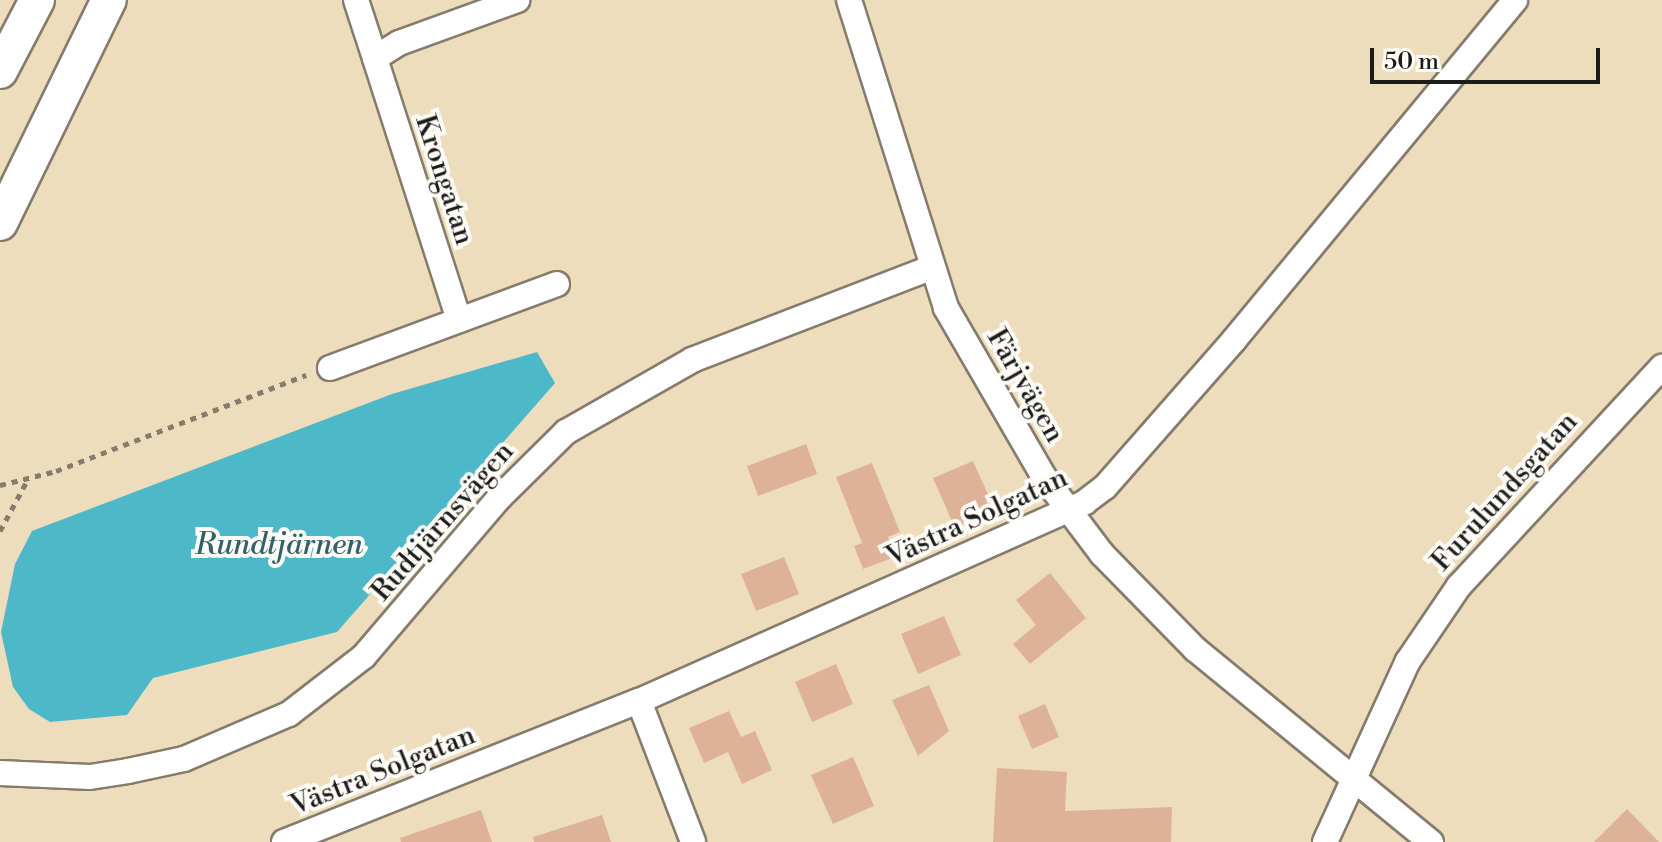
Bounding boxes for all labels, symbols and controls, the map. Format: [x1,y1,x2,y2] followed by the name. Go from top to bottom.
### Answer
[1374,32,1604,82] scale bar
[1384,47,1439,77] text: 50 m
[407,111,481,249] street label: Krongatan
[979,323,1071,449] street label: Färjvägen
[1425,406,1585,578] street label: Furulundsgatan
[365,436,521,608] street label: Rudtjärnsvägen
[881,461,1073,575] street label: Västra Solgatan
[195,527,363,563] water label: Rundtjärnen
[286,719,480,823] street label: Västra Solgatan

